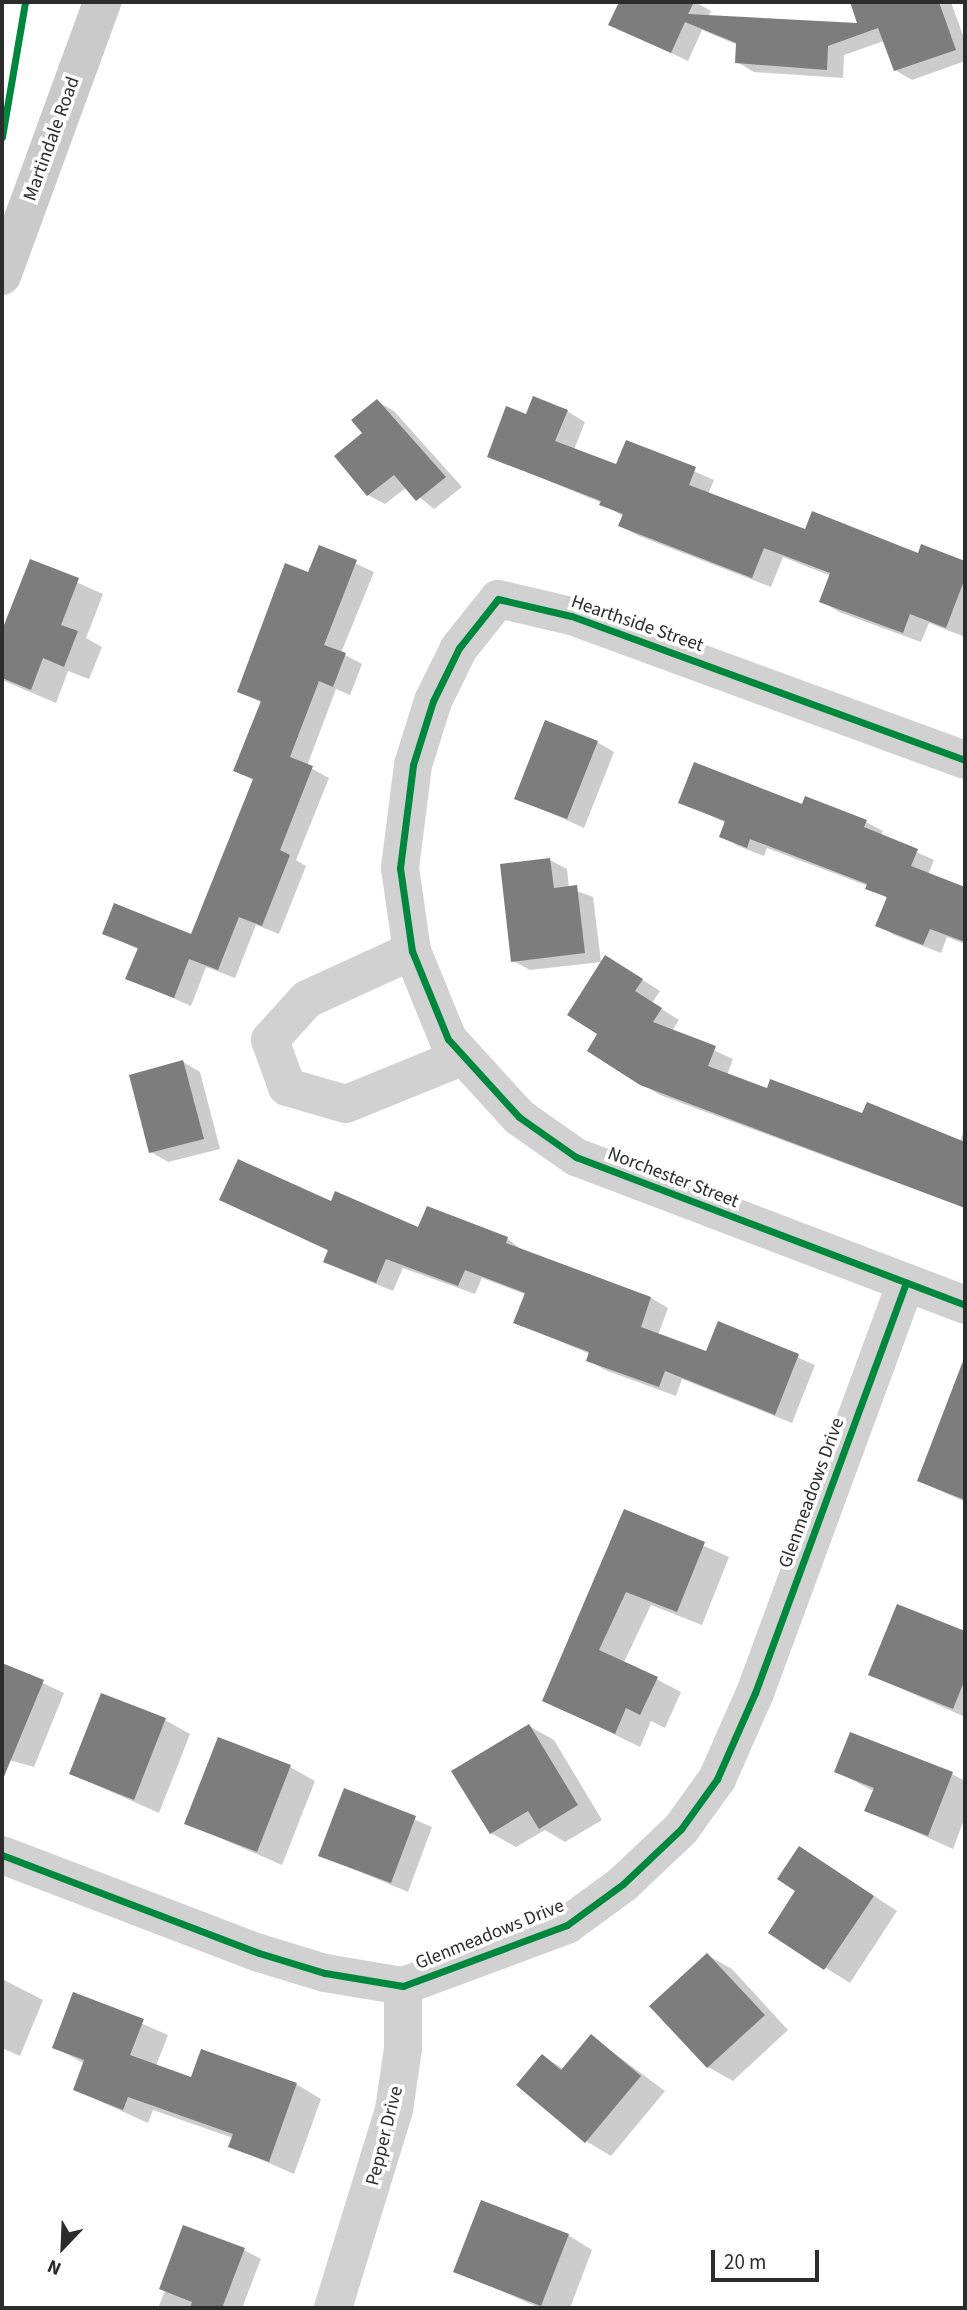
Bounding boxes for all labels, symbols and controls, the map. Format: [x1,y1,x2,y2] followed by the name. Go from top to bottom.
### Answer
[19,74,85,204] street label: Martindale Road
[568,591,706,657] street label: Hearthside Street
[604,1143,742,1213] street label: Norchester Street
[774,1415,850,1571] street label: Glenmeadows Drive
[412,1895,568,1975] street label: Glenmeadows Drive
[362,2084,408,2188] street label: Pepper Drive
[28,2212,98,2282] north arrow
[715,2236,824,2280] scale bar
[724,2247,766,2277] text: 20 m
[44,2252,66,2282] text: N

